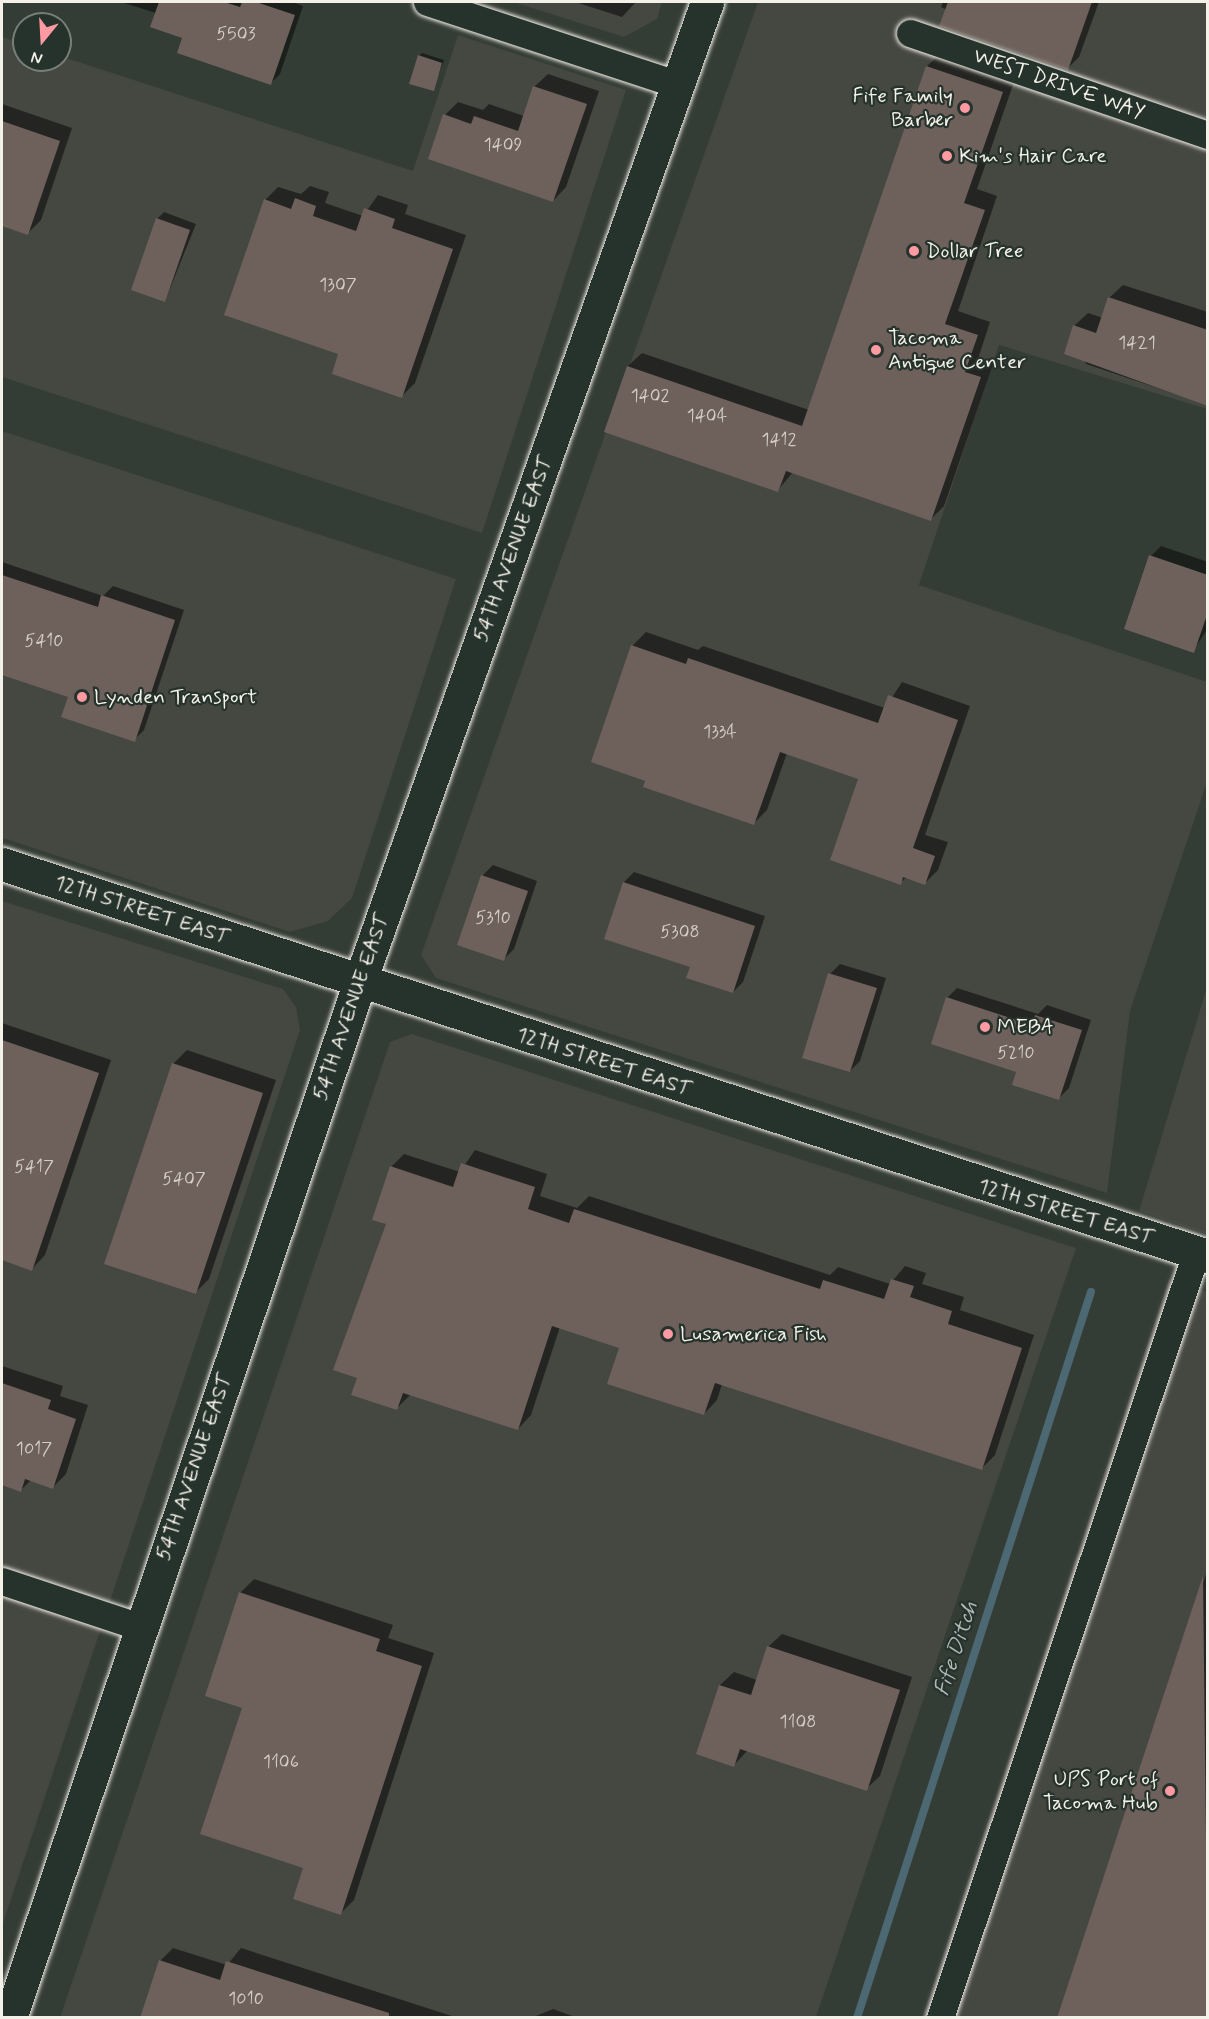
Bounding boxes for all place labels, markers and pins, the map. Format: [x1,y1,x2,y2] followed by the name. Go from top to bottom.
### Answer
[853,83,953,133] place label: Fife Family Barber
[958,101,972,115] marker: Fife Family Barber
[959,143,1106,169] place label: Kim's Hair Care
[940,149,954,163] marker: Kim's Hair Care
[926,238,1020,264] place label: Dollar Tree
[907,244,921,258] marker: Dollar Tree
[888,325,1026,375] place label: Tacoma Antique Center
[869,343,883,357] marker: Tacoma Antique Center
[94,684,265,710] place label: Lynden Transport
[75,690,89,704] marker: Lynden Transport
[997,1014,1054,1040] place label: MEBA
[978,1020,992,1034] marker: MEBA
[680,1321,826,1347] place label: Lusamerica Fish
[661,1327,675,1341] marker: Lusamerica Fish
[1043,1766,1158,1816] place label: UPS Port of Tacoma Hub
[1163,1784,1177,1798] marker: UPS Port of Tacoma Hub

